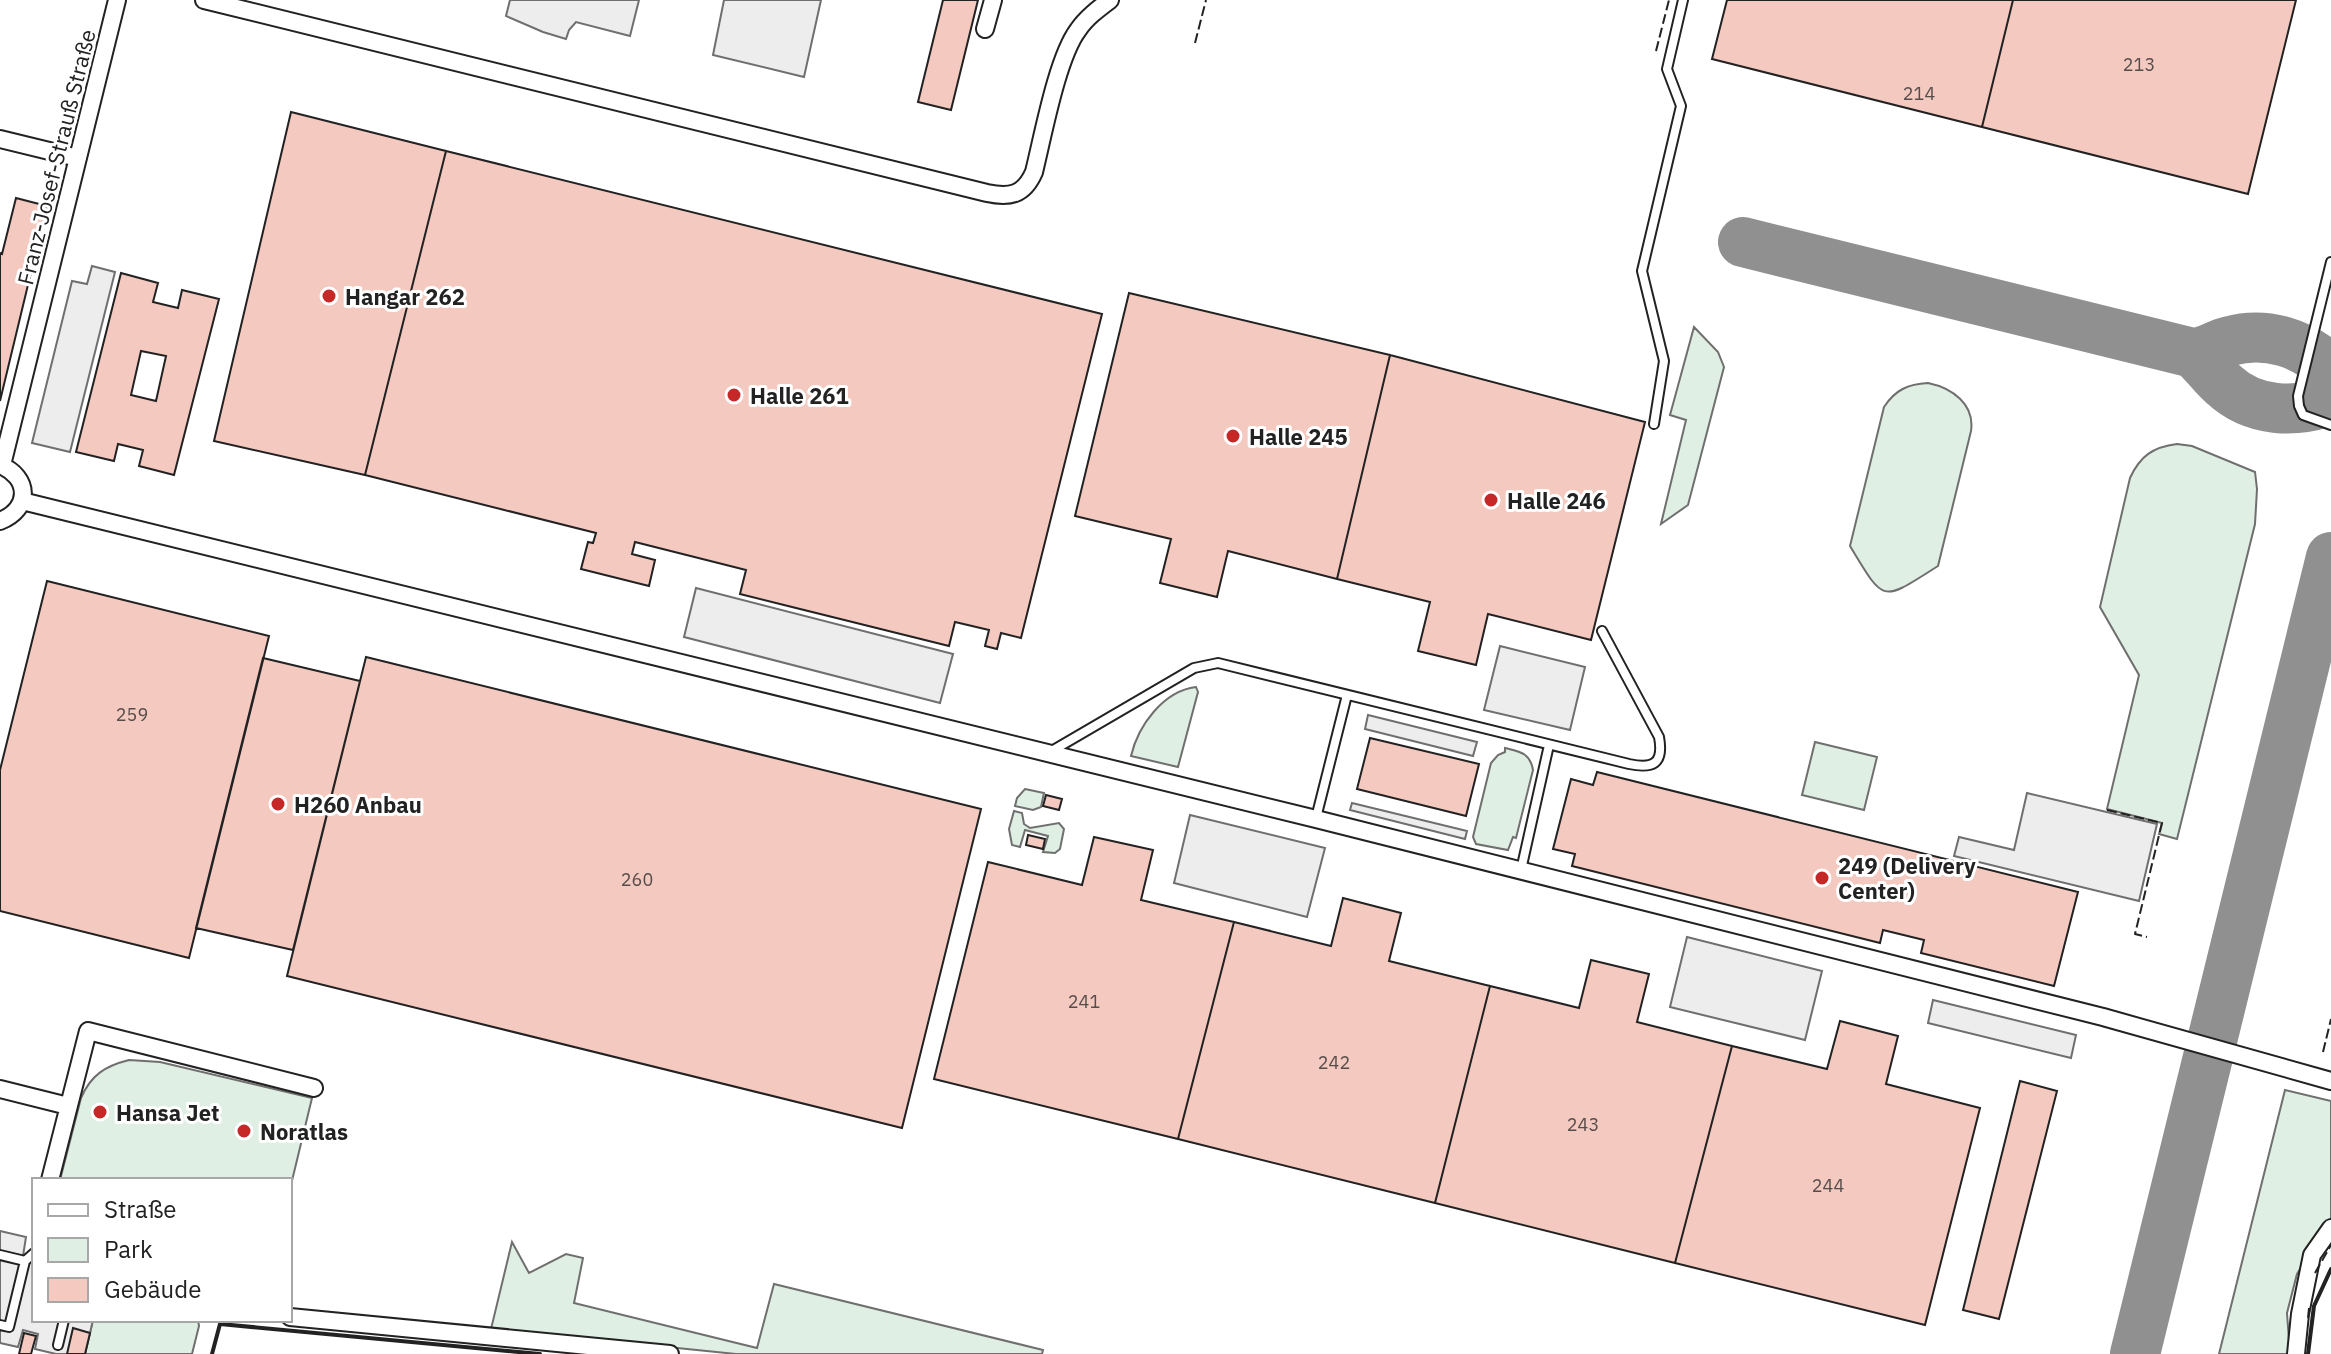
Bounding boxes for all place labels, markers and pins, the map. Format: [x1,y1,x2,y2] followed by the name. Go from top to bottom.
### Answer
[345,282,465,311] place label: Hangar 262
[320,287,338,305] marker: Hangar 262
[750,381,849,410] place label: Halle 261
[725,386,743,404] marker: Halle 261
[1249,422,1348,451] place label: Halle 245
[1224,427,1242,445] marker: Halle 245
[1507,486,1606,515] place label: Halle 246
[1482,491,1500,509] marker: Halle 246
[294,790,422,819] place label: H260 Anbau
[269,795,287,813] marker: H260 Anbau
[1838,851,1976,905] place label: 249 (Delivery Center)
[1813,869,1831,887] marker: 249 (Delivery Center)
[116,1098,219,1127] place label: Hansa Jet
[91,1103,109,1121] marker: Hansa Jet
[260,1117,348,1146] place label: Noratlas
[235,1122,253,1140] marker: Noratlas

